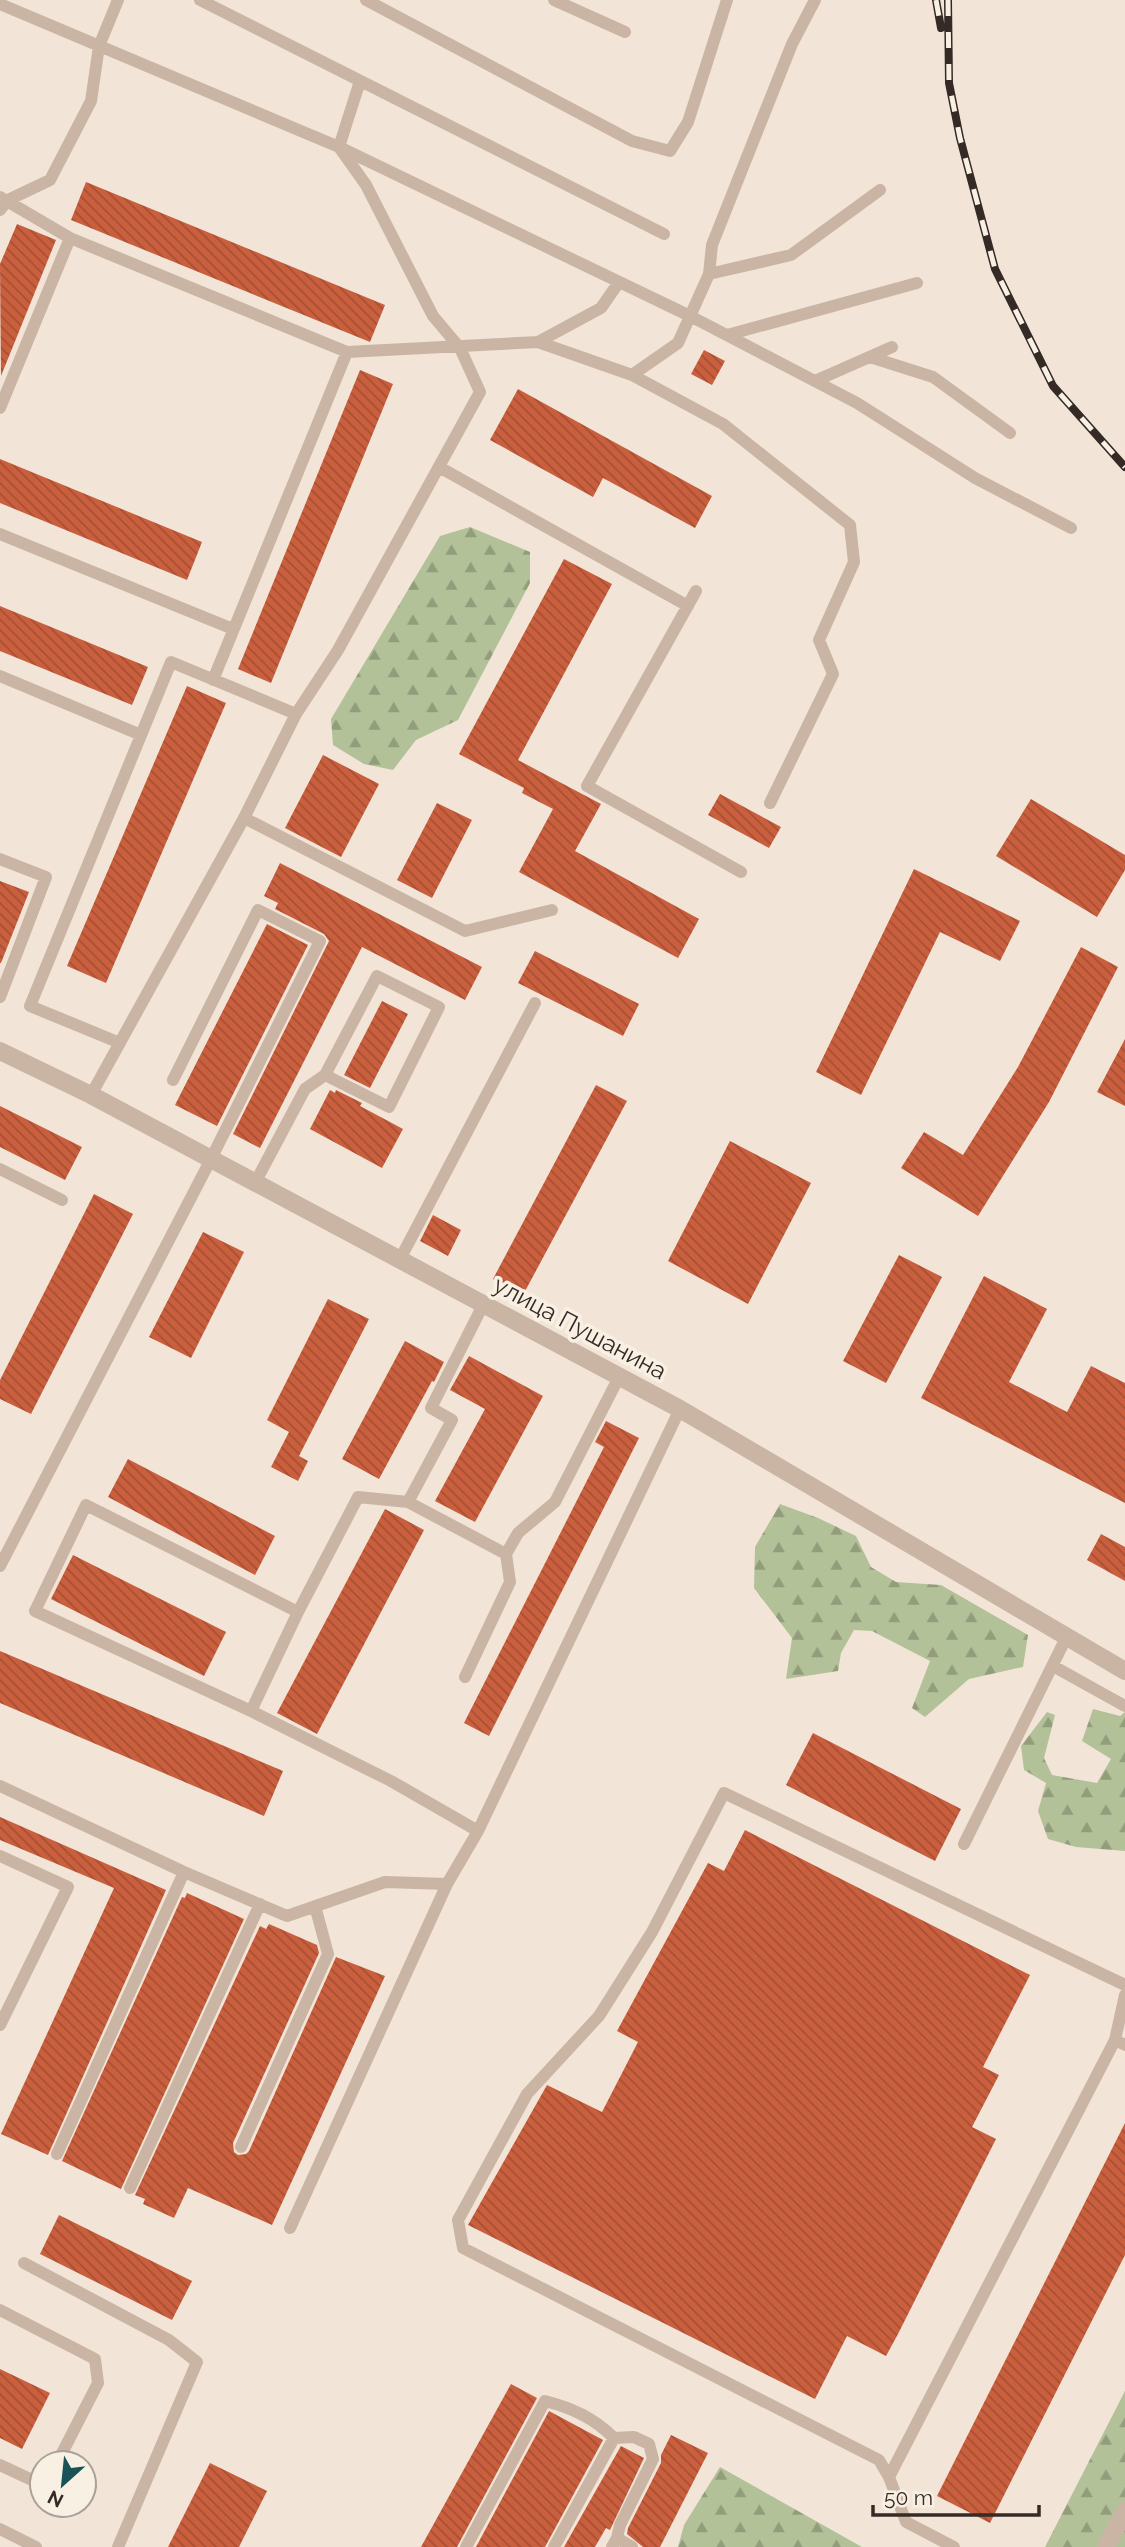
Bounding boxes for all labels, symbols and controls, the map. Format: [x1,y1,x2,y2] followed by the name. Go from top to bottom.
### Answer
[489,1270,672,1385] street label: улица Пушанина
[28,2449,98,2519] north arrow
[873,2474,1039,2518] scale bar
[884,2485,933,2510] text: 50 m
[44,2486,67,2512] text: N

